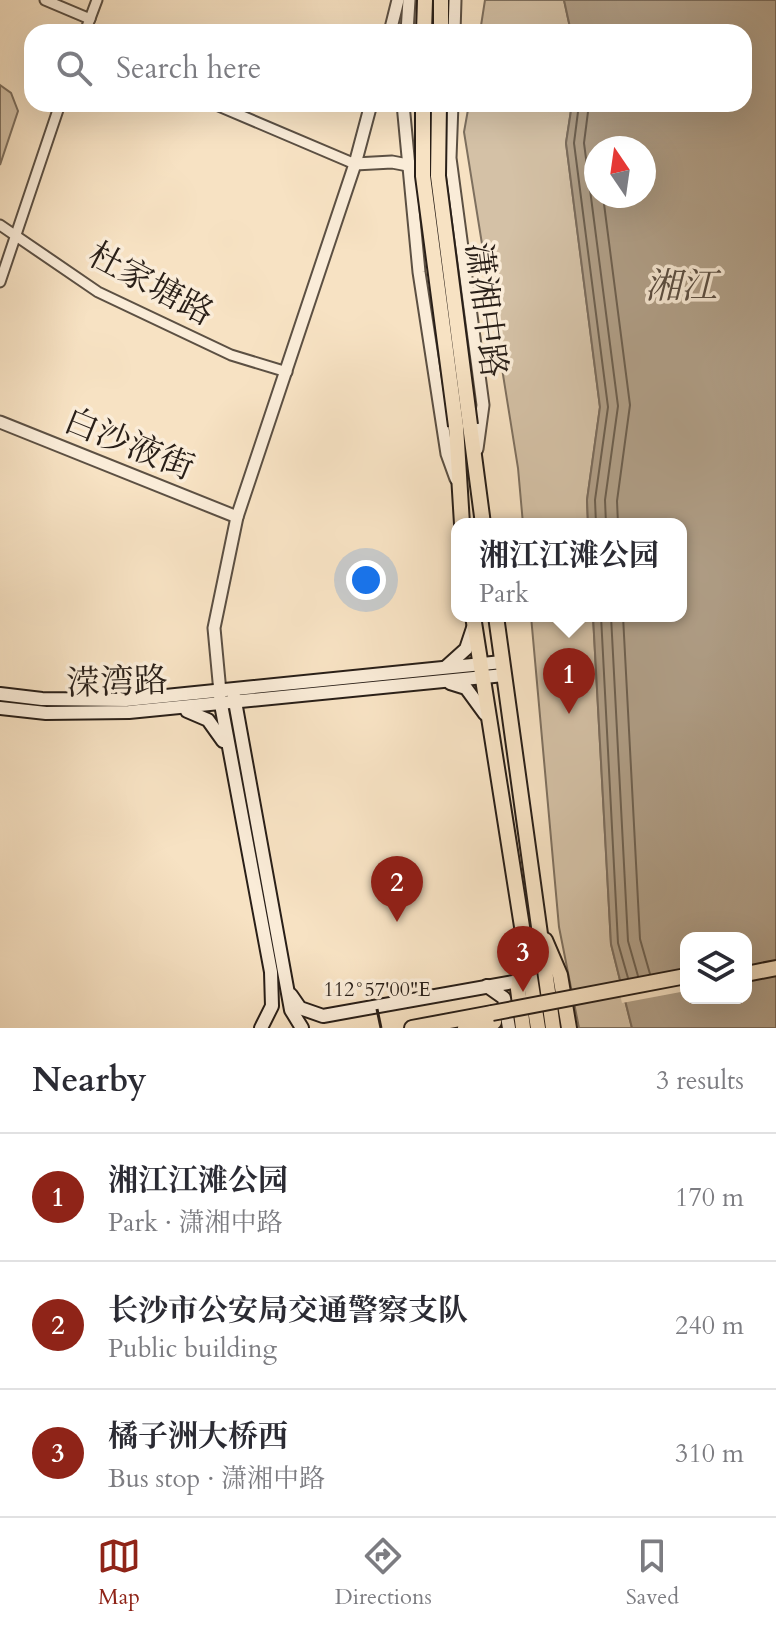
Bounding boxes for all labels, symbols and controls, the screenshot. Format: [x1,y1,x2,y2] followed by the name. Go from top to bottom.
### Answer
[24,24,752,112] search box
[52,46,96,90] icon: search
[116,48,261,89] text: Search here
[584,136,656,208] north arrow
[80,232,222,336] street label: 杜家塘路
[455,240,517,380] street label: 潇湘中路
[645,262,722,311] water label: 湘江
[57,397,201,491] street label: 白沙液街
[451,518,687,622] popup
[479,535,659,576] text: 湘江江滩公园
[346,560,386,600] your location
[479,576,529,611] text: Park
[543,648,595,714] pin: 1
[65,657,169,707] street label: 溁湾路
[371,856,423,922] pin: 2
[497,926,549,992] pin: 3
[680,932,752,1004] map controls
[680,932,752,1004] button: layers
[324,976,430,1003] text: 112°57'00"E
[32,1057,147,1103] text: Nearby
[656,1063,744,1098] text: 3 results
[108,1160,288,1201] text: 湘江江滩公园
[51,1180,65,1215] text: 1
[675,1180,744,1215] text: 170 m
[108,1205,283,1240] text: Park · 潇湘中路
[108,1290,468,1331] text: 长沙市公安局交通警察支队
[51,1308,65,1343] text: 2
[675,1308,744,1343] text: 240 m
[108,1331,277,1366] text: Public building
[108,1416,288,1457] text: 橘子洲大桥西
[51,1436,65,1471] text: 3
[675,1436,744,1471] text: 310 m
[108,1461,325,1496] text: Bus stop · 潇湘中路
[97,1534,141,1612] tab: Map
[335,1534,432,1612] tab: Directions
[626,1534,679,1612] tab: Saved

